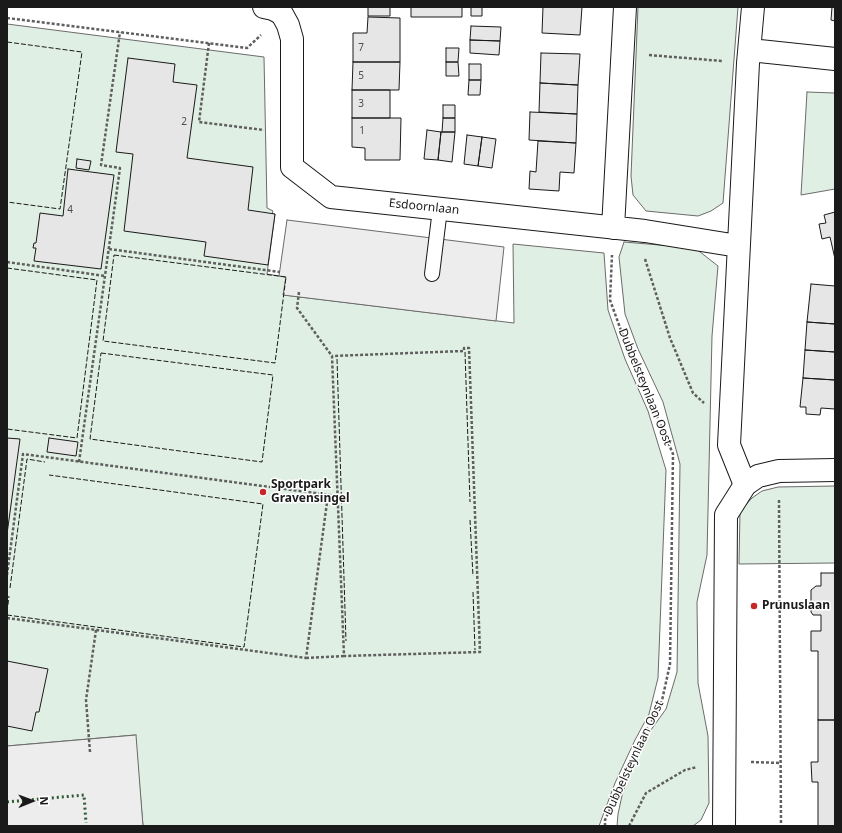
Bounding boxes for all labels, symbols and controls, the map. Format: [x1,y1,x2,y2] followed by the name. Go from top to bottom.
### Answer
[358,42,364,54] house number: 7
[358,70,364,82] house number: 5
[358,98,364,110] house number: 3
[181,116,187,128] house number: 2
[359,125,365,137] house number: 1
[388,196,460,218] street label: Esdoornlaan
[67,204,73,216] house number: 4
[615,326,675,448] street label: Dubbelsteynlaan Oost
[271,478,350,506] place label: Sportpark Gravensingel
[258,487,268,497] marker: Sportpark Gravensingel
[762,599,830,613] place label: Prunuslaan
[749,601,759,611] marker: Prunuslaan
[601,698,667,818] street label: Dubbelsteynlaan Oost
[12,781,52,821] north arrow
[37,796,52,805] text: N

